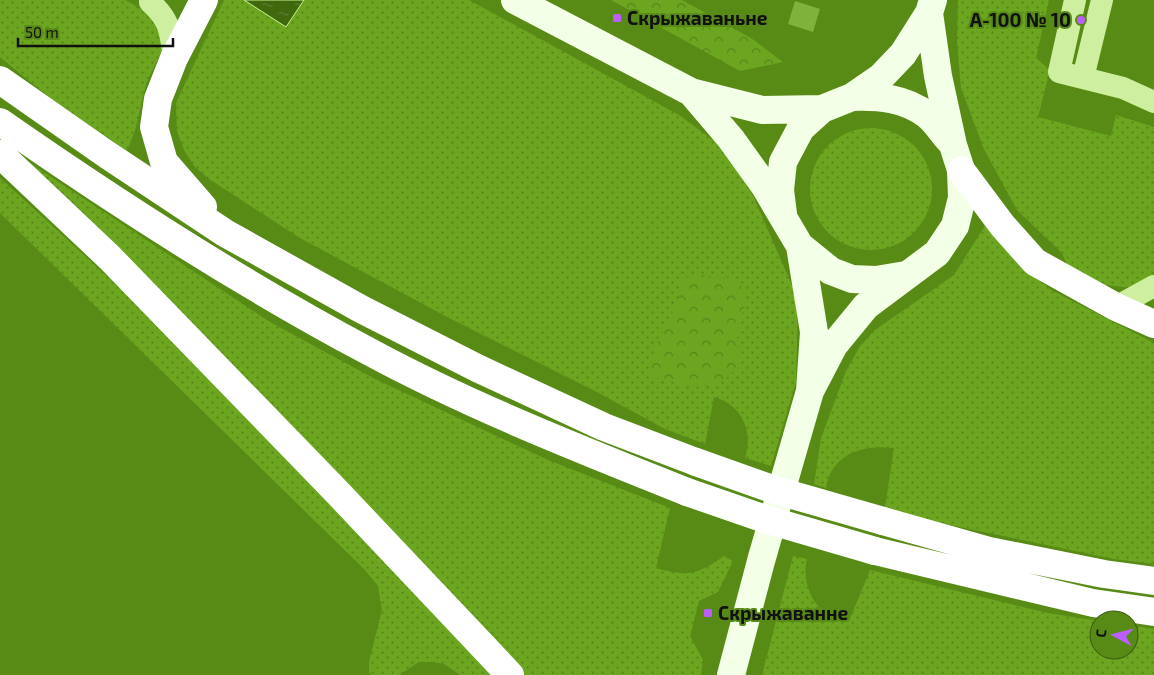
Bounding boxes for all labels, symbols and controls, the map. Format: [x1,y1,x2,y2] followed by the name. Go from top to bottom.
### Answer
[627,6,768,29] place label: Скрыжаваньне
[970,8,1071,31] place label: А-100 № 10
[611,12,623,24] marker: Скрыжаваньне
[1075,14,1087,26] marker: А-100 № 10
[18,15,172,47] scale bar
[25,23,59,41] text: 50 m
[718,601,849,624] place label: Скрыжаванне
[702,607,714,619] marker: Скрыжаванне
[1089,610,1139,660] north arrow
[1092,628,1110,638] text: С

